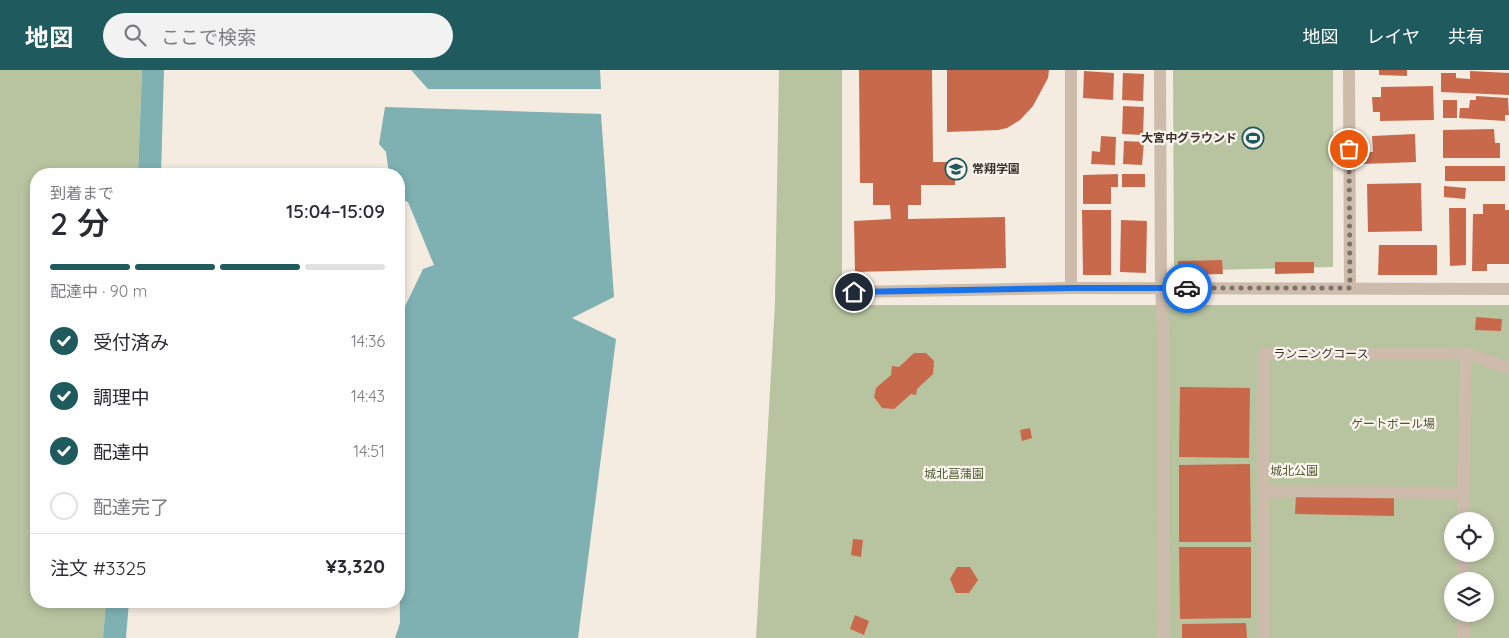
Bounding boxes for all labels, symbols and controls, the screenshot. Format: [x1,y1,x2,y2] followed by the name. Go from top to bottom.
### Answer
[103,13,453,58] search box
[121,21,149,49] icon: search
[25,22,73,52] text: 地図
[161,25,256,49] text: ここで検索
[1303,25,1339,48] text: 地図
[1367,25,1420,48] text: レイヤ
[1448,25,1484,48] text: 共有
[1241,126,1265,150] sports icon: 大宮中グラウンド
[1328,128,1370,170] pin
[1141,130,1237,145] place label: 大宮中グラウンド
[1335,135,1363,163] icon: bag
[944,157,968,181] school or university icon: 常翔学園
[972,161,1020,176] place label: 常翔学園
[50,183,114,203] text: 到着まで
[286,199,385,223] text: 15:04–15:09
[50,203,109,243] text: 2 分
[1162,263,1212,313] courier
[833,271,875,313] pin
[1173,274,1201,302] icon: car
[840,278,868,306] icon: home
[50,281,147,301] text: 配達中 · 90 m
[50,327,78,355] icon: check
[93,330,169,354] text: 受付済み
[351,331,385,351] text: 14:36
[1273,346,1369,361] street label: ランニングコース
[50,382,78,410] icon: check
[93,385,150,409] text: 調理中
[351,386,385,406] text: 14:43
[1351,416,1435,431] park label: ゲートボール場
[50,437,78,465] icon: check
[93,440,150,464] text: 配達中
[353,441,385,461] text: 14:51
[1270,463,1318,478] park label: 城北公園
[924,466,984,481] park label: 城北菖蒲園
[93,495,169,519] text: 配達完了
[1444,512,1494,622] map controls
[1444,512,1494,562] button: locate
[326,554,385,578] text: ¥3,320
[50,556,146,580] text: 注文 #3325
[1444,572,1494,622] button: layers

